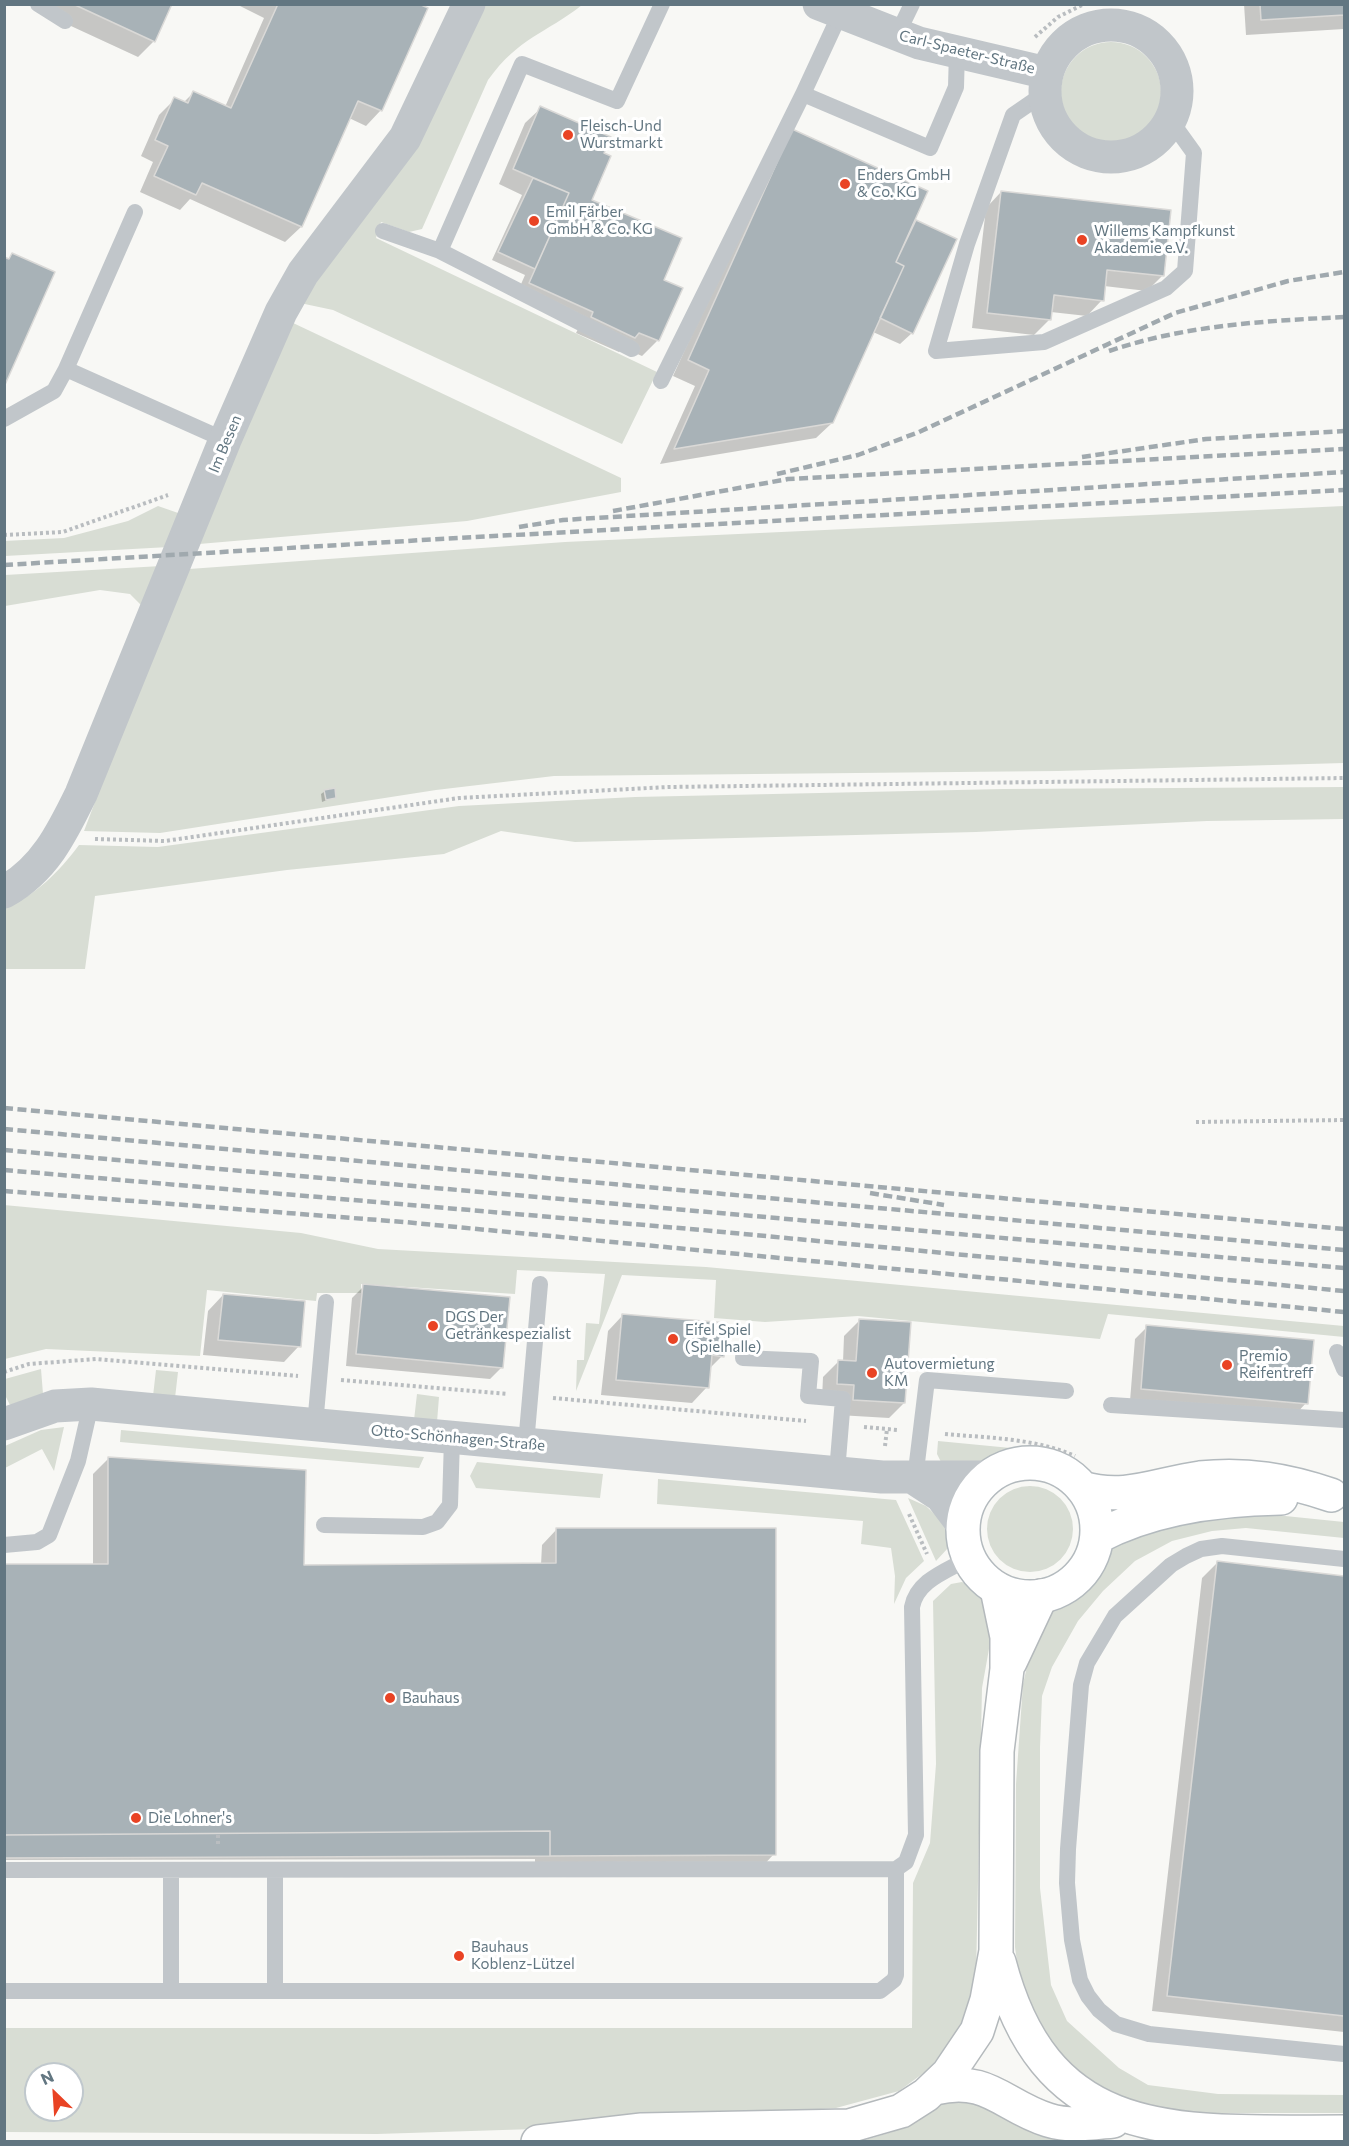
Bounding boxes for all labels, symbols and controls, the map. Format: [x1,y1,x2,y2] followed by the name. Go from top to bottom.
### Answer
[897,26,1037,78] street label: Carl-Spaeter-Straße
[580,117,663,152] place label: Fleisch-Und Wurstmarkt
[561,128,575,142] marker: Fleisch-Und Wurstmarkt
[857,166,951,201] place label: Enders GmbH & Co. KG
[838,177,852,191] marker: Enders GmbH & Co. KG
[546,203,653,238] place label: Emil Färber GmbH & Co. KG
[527,214,541,228] marker: Emil Färber GmbH & Co. KG
[1094,222,1235,257] place label: Willems Kampfkunst Akademie e.V.
[1075,233,1089,247] marker: Willems Kampfkunst Akademie e.V.
[205,412,245,476] street label: Im Besen
[445,1308,571,1343] place label: DGS Der Getränkespezialist
[426,1319,440,1333] marker: DGS Der Getränkespezialist
[685,1321,761,1356] place label: Eifel Spiel (Spielhalle)
[666,1332,680,1346] marker: Eifel Spiel (Spielhalle)
[1239,1347,1314,1382] place label: Premio Reifentreff
[884,1355,995,1390] place label: Autovermietung KM
[1220,1358,1234,1372] marker: Premio Reifentreff
[865,1366,879,1380] marker: Autovermietung KM
[370,1421,546,1455] street label: Otto-Schönhagen-Straße
[402,1689,460,1707] place label: Bauhaus
[383,1691,397,1705] marker: Bauhaus
[148,1809,232,1827] place label: Die Lohner's
[129,1811,143,1825] marker: Die Lohner's
[471,1938,575,1973] place label: Bauhaus Koblenz-Lützel
[452,1949,466,1963] marker: Bauhaus Koblenz-Lützel
[24,2062,84,2122] north arrow
[38,2066,56,2088] text: N

